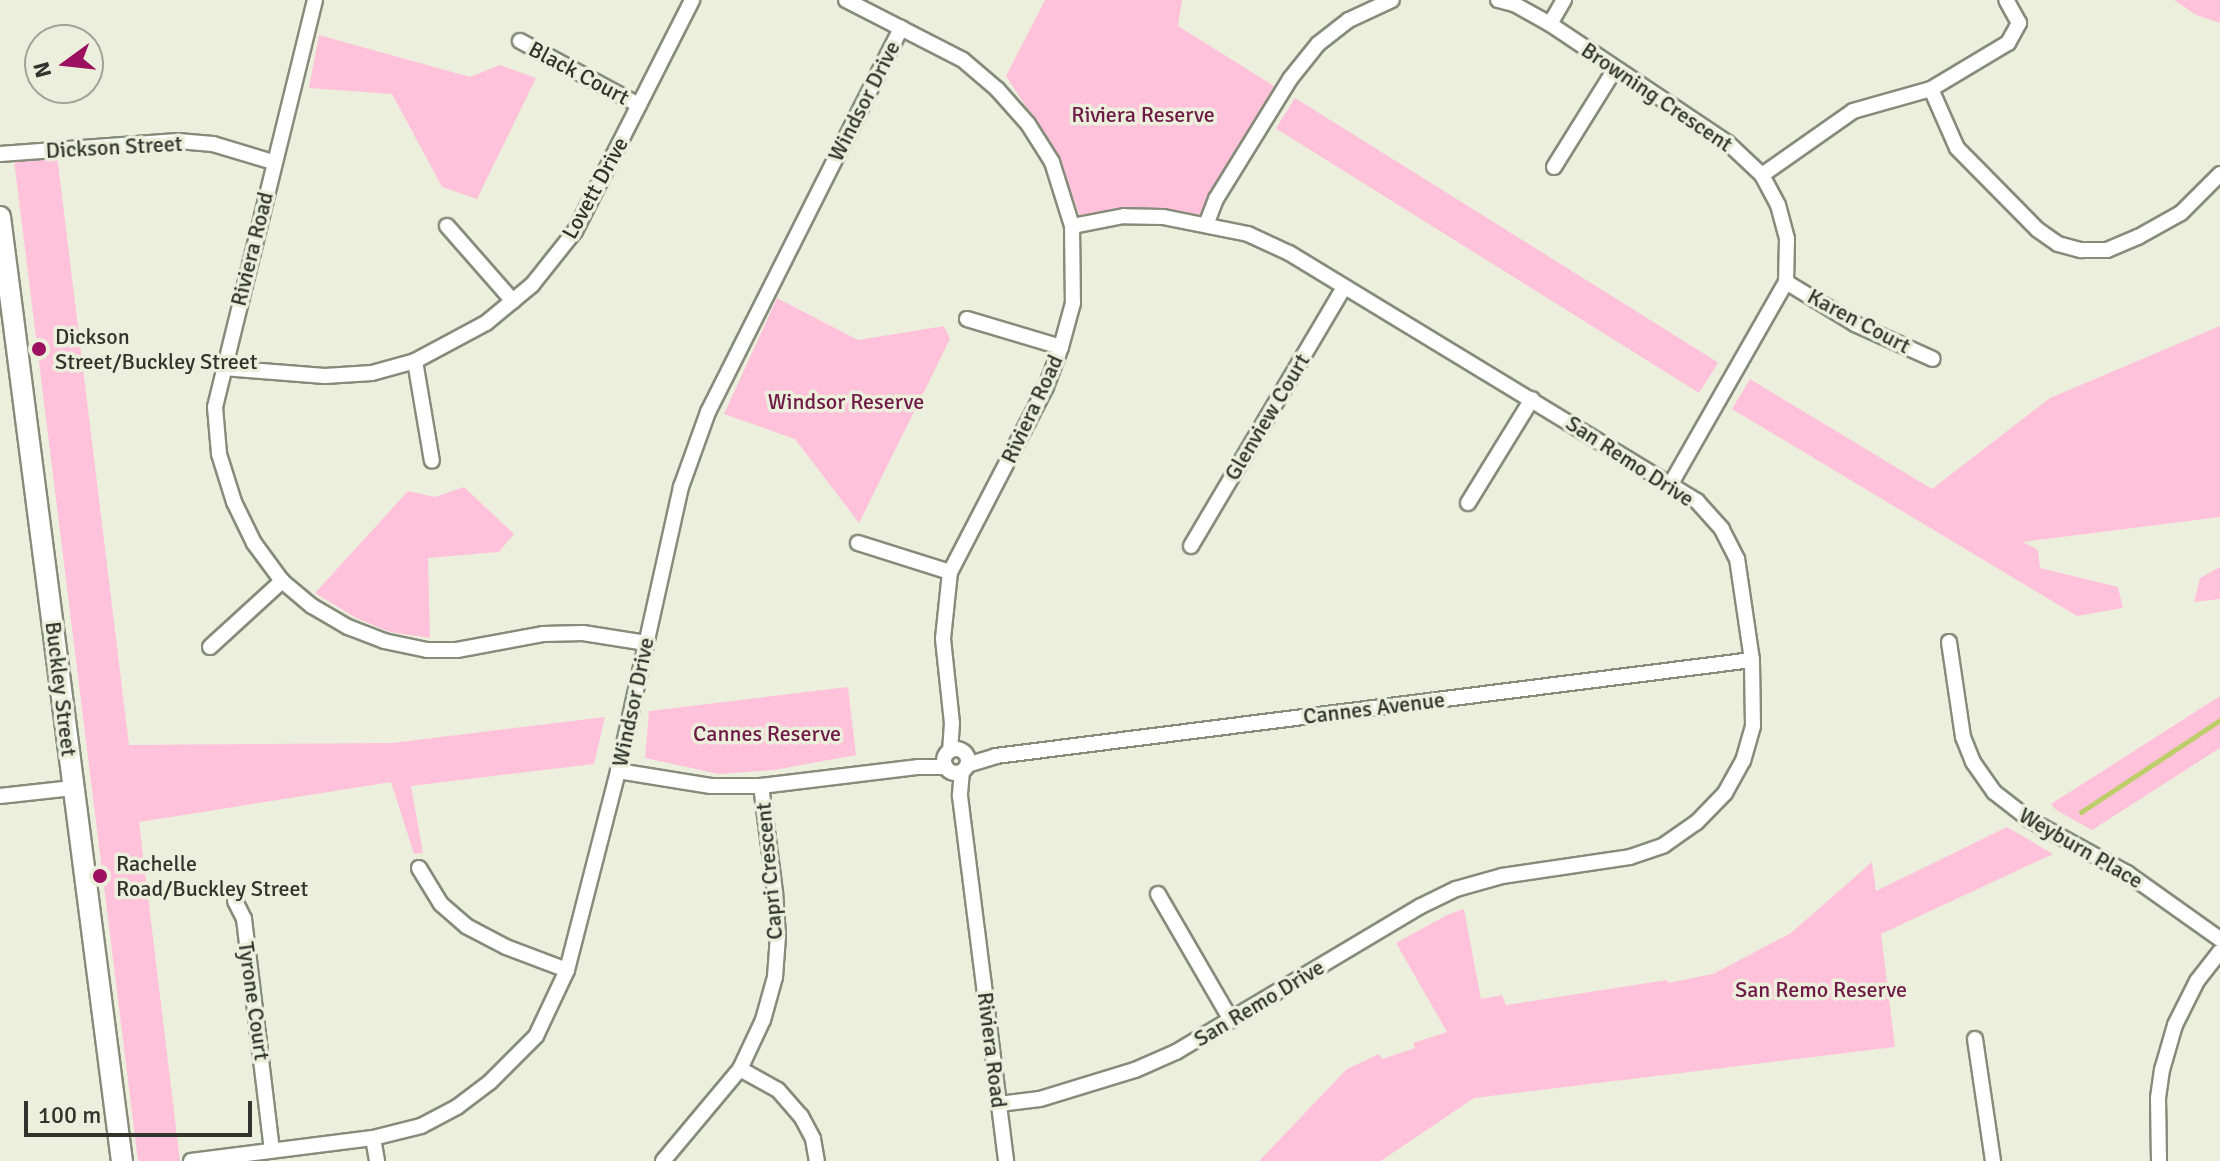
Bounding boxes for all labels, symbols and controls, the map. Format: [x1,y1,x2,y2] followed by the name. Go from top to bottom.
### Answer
[24,24,104,104] north arrow
[524,36,634,110] street label: Black Court
[822,36,906,166] street label: Windsor Drive
[1576,37,1738,157] street label: Browning Crescent
[27,59,57,81] text: N
[1071,102,1215,128] park label: Riviera Reserve
[45,130,183,164] street label: Dickson Street
[556,132,634,244] street label: Lovett Drive
[225,189,279,309] street label: Riviera Road
[1803,283,1915,359] street label: Karen Court
[55,323,257,374] place label: Dickson Street/Buckley Street
[30,340,48,358] marker: Dickson Street/Buckley Street
[1219,349,1315,485] street label: Glenview Court
[995,351,1069,467] street label: Riviera Road
[768,389,924,415] park label: Windsor Reserve
[1561,410,1699,512] street label: San Remo Drive
[40,620,82,758] street label: Buckley Street
[606,635,660,769] street label: Windsor Drive
[1302,686,1446,730] street label: Cannes Avenue
[693,721,841,747] park label: Cannes Reserve
[750,801,788,941] street label: Capri Crescent
[2014,802,2148,894] street label: Weyburn Place
[116,850,308,902] place label: Rachelle Road/Buckley Street
[91,867,109,885] marker: Rachelle Road/Buckley Street
[233,940,275,1062] street label: Tyrone Court
[1189,954,1329,1052] street label: San Remo Drive
[1735,977,1907,1003] park label: San Remo Reserve
[972,990,1012,1110] street label: Riviera Road
[28,1085,256,1135] scale bar
[38,1100,101,1130] text: 100 m

